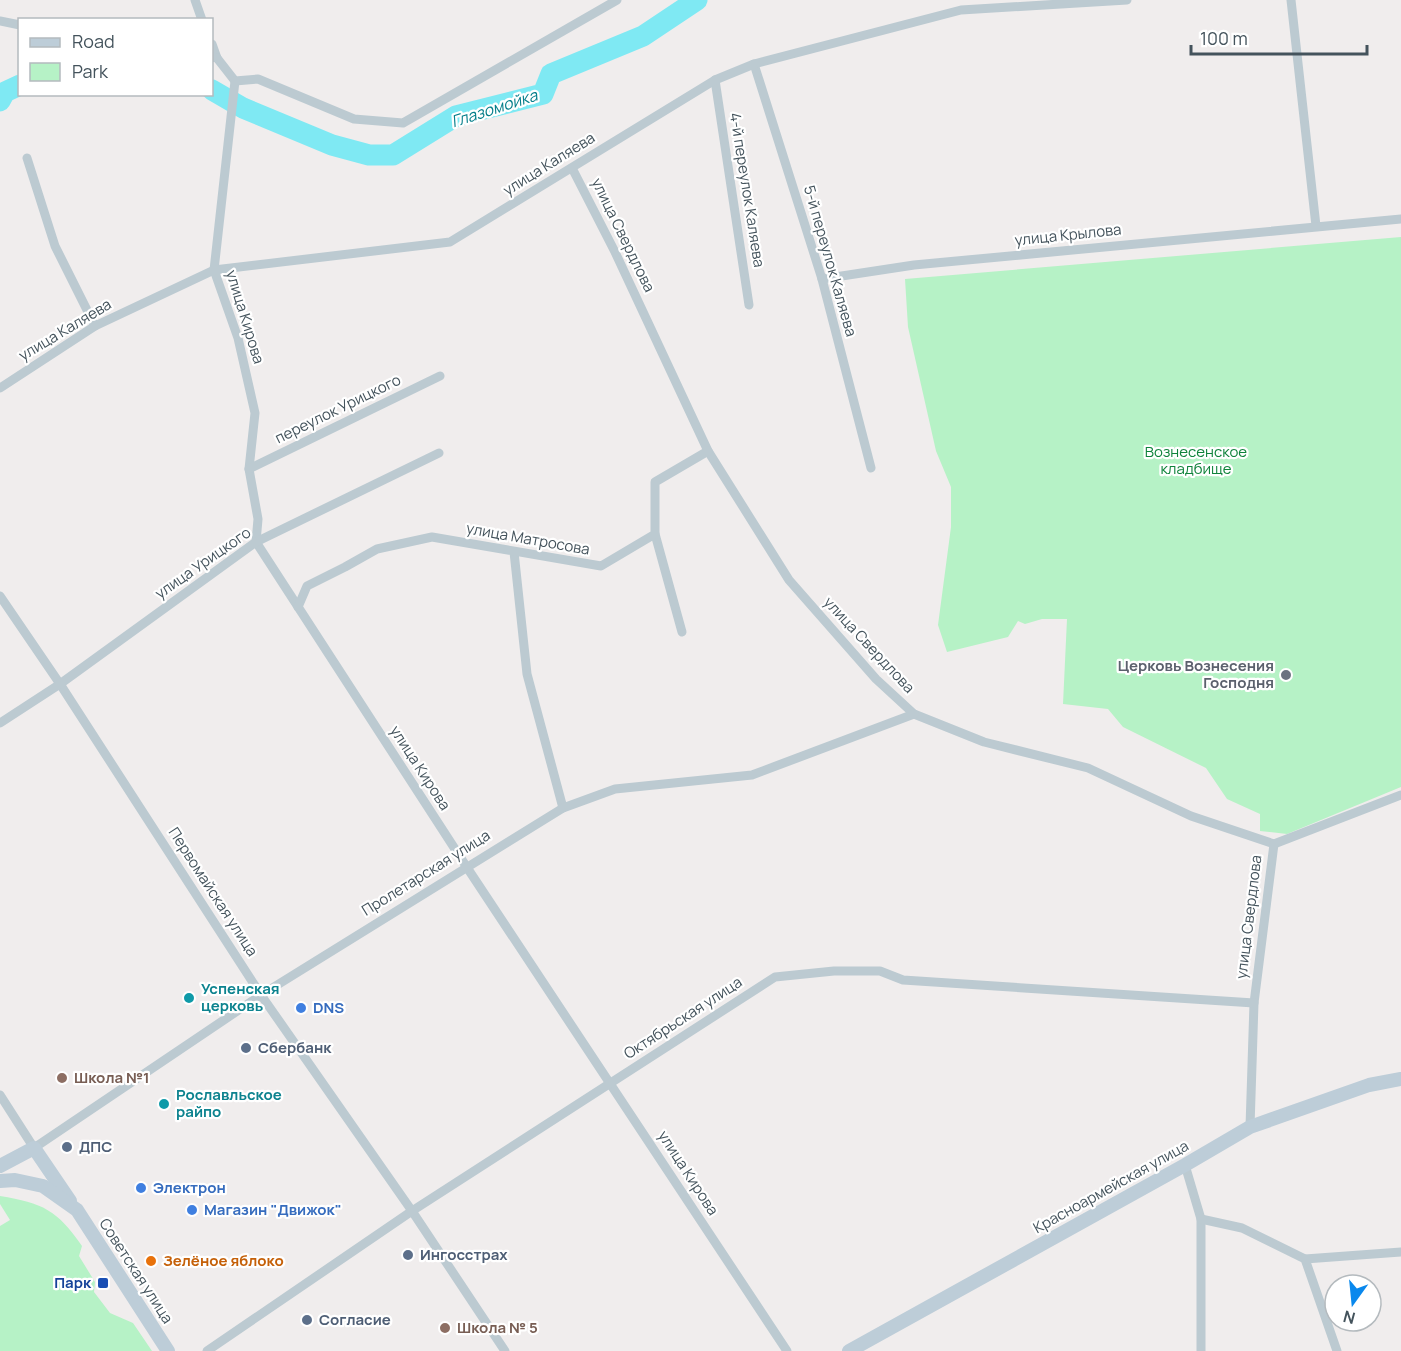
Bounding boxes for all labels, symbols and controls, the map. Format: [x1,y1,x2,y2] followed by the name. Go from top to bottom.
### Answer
[18,18,213,96] legend
[1191,18,1366,56] scale bar
[1200,26,1248,50] text: 100 m
[72,29,115,53] text: Road
[72,59,109,83] text: Park
[448,83,541,132] water label: Глазомойка
[725,111,770,269] street label: 4-й переулок Каляева
[499,127,599,200] street label: улица Каляева
[587,174,660,295] street label: улица Свердлова
[799,183,862,339] street label: 5-й переулок Каляева
[1014,218,1122,251] street label: улица Крылова
[221,267,270,366] street label: улица Кирова
[14,294,115,366] street label: улица Каляева
[271,369,404,448] street label: переулок Урицкого
[1145,441,1247,479] park label: Вознесенское кладбище
[465,517,591,560] street label: улица Матросова
[151,522,255,604] street label: улица Урицкого
[819,592,920,697] street label: улица Свердлова
[1118,655,1274,693] place label: Церковь Вознесения Господня
[1279,668,1293,682] marker: Церковь Вознесения Господня
[385,721,456,814] street label: улица Кирова
[164,823,263,960] street label: Первомайская улица
[358,825,494,921] street label: Пролетарская улица
[1230,854,1267,980] street label: улица Свердлова
[619,971,746,1064] street label: Октябрьская улица
[201,978,280,1016] place label: Успенская церковь
[182,991,196,1005] marker: Успенская церковь
[313,997,344,1018] place label: DNS
[294,1001,308,1015] marker: DNS
[258,1037,332,1058] place label: Сбербанк
[239,1041,253,1055] marker: Сбербанк
[74,1067,150,1088] place label: Школа №1
[55,1071,69,1085] marker: Школа №1
[176,1084,282,1122] place label: Рославльское райпо
[157,1097,171,1111] marker: Рославльское райпо
[653,1126,724,1219] street label: улица Кирова
[1029,1135,1192,1238] street label: Красноармейская улица
[79,1136,112,1157] place label: ДПС
[60,1140,74,1154] marker: ДПС
[153,1177,226,1198] place label: Электрон
[134,1181,148,1195] marker: Электрон
[204,1199,342,1220] place label: Магазин "Движок"
[185,1203,199,1217] marker: Магазин "Движок"
[95,1214,178,1327] street label: Советская улица
[420,1244,508,1265] place label: Ингосстрах
[401,1248,415,1262] marker: Ингосстрах
[163,1250,284,1271] place label: Зелёное яблоко
[144,1254,158,1268] marker: Зелёное яблоко
[54,1272,92,1293] place label: Парк
[1323,1273,1383,1333] north arrow
[96,1276,110,1290] marker: Парк
[1341,1305,1358,1330] text: N
[319,1309,391,1330] place label: Согласие
[300,1313,314,1327] marker: Согласие
[457,1317,538,1338] place label: Школа № 5
[438,1321,452,1335] marker: Школа № 5

